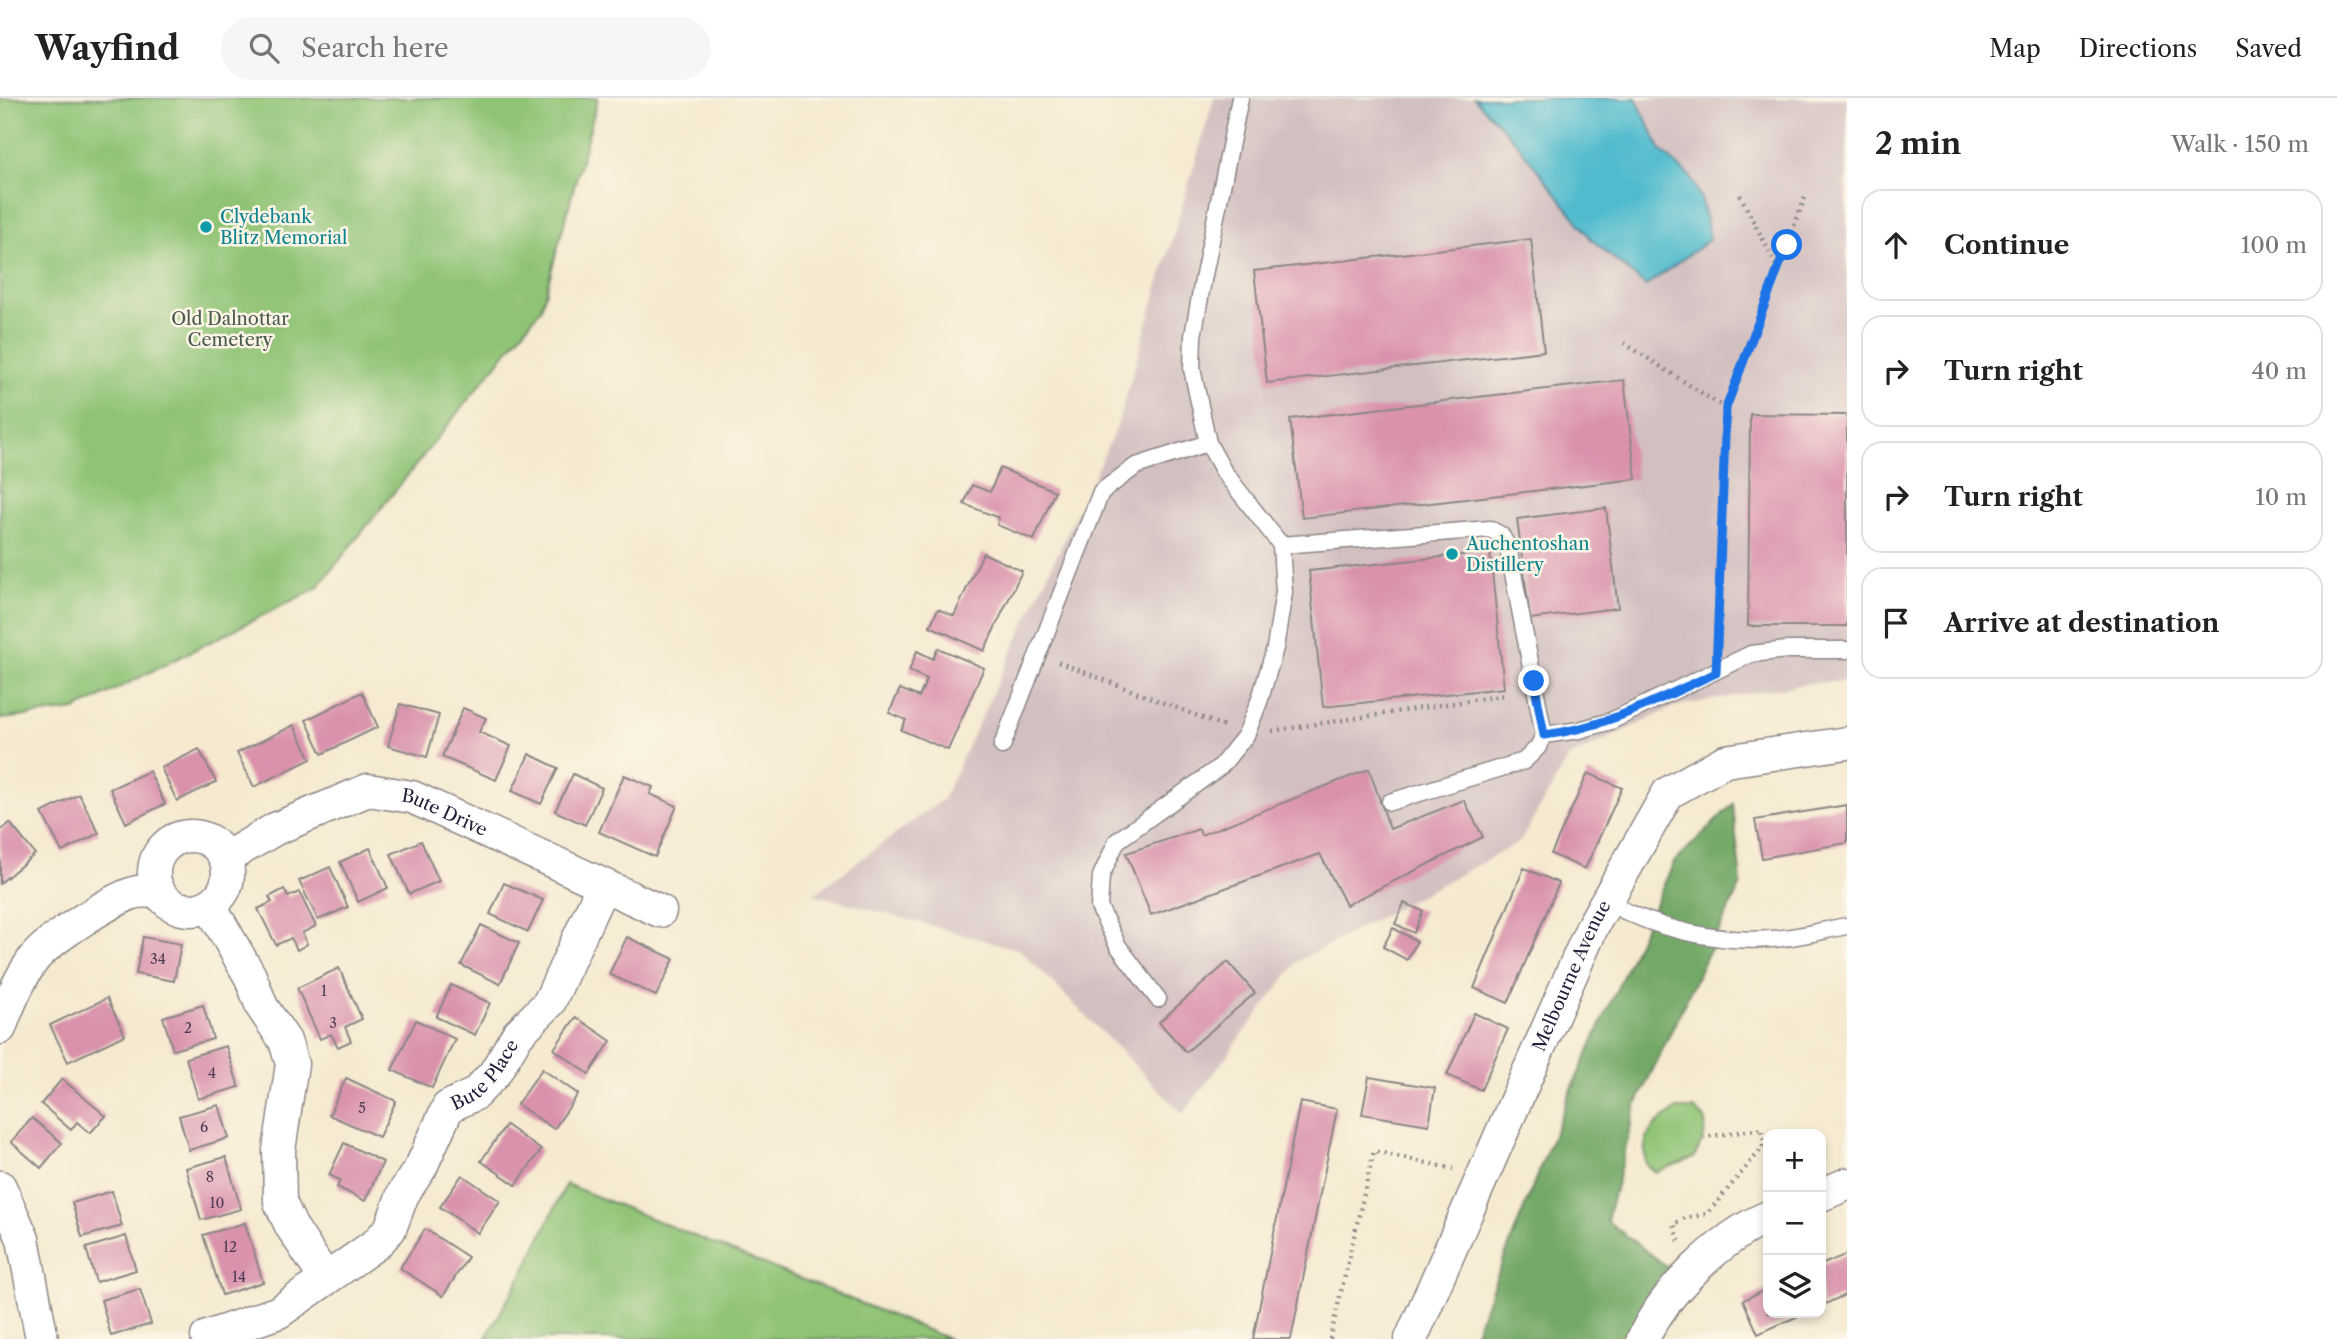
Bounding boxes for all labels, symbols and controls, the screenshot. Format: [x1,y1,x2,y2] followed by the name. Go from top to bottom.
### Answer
[221,17,711,80] search box
[35,28,179,69] text: Wayfind
[245,29,283,67] icon: search
[301,32,449,64] text: Search here
[1989,34,2041,63] text: Map
[2079,34,2197,63] text: Directions
[2235,34,2302,63] text: Saved
[1875,125,1961,162] text: 2 min
[2171,130,2309,158] text: Walk · 150 m
[220,206,347,249] place label: Clydebank Blitz Memorial
[198,219,214,235] marker: Clydebank Blitz Memorial
[1877,226,1915,264] icon: ahead
[1771,229,1802,260] route start
[1944,229,2069,261] text: Continue
[2241,231,2307,259] text: 100 m
[171,308,289,351] park label: Old Dalnottar Cemetery
[1877,352,1915,390] icon: right
[1944,355,2083,387] text: Turn right
[2252,357,2307,385] text: 40 m
[1877,478,1915,516] icon: right
[1944,481,2083,513] text: Turn right
[2255,483,2307,511] text: 10 m
[1465,533,1590,576] place label: Auchentoshan Distillery
[1444,546,1460,562] marker: Auchentoshan Distillery
[1877,604,1915,642] icon: arrive
[1944,607,2219,639] text: Arrive at destination
[1518,665,1549,696] route end
[400,785,491,841] street label: Bute Drive
[1528,897,1616,1055] street label: Melbourne Avenue
[150,950,166,968] house number: 34
[321,982,327,1000] house number: 1
[329,1014,337,1032] house number: 3
[184,1019,192,1037] house number: 2
[447,1036,523,1115] street label: Bute Place
[208,1064,216,1082] house number: 4
[358,1099,366,1117] house number: 5
[200,1118,208,1136] house number: 6
[1763,1129,1826,1318] map controls
[1763,1129,1826,1192] button: +
[206,1168,214,1186] house number: 8
[1763,1192,1826,1255] button: −
[210,1194,224,1212] house number: 10
[223,1238,237,1256] house number: 12
[1763,1255,1826,1318] button: layers
[232,1268,246,1286] house number: 14

